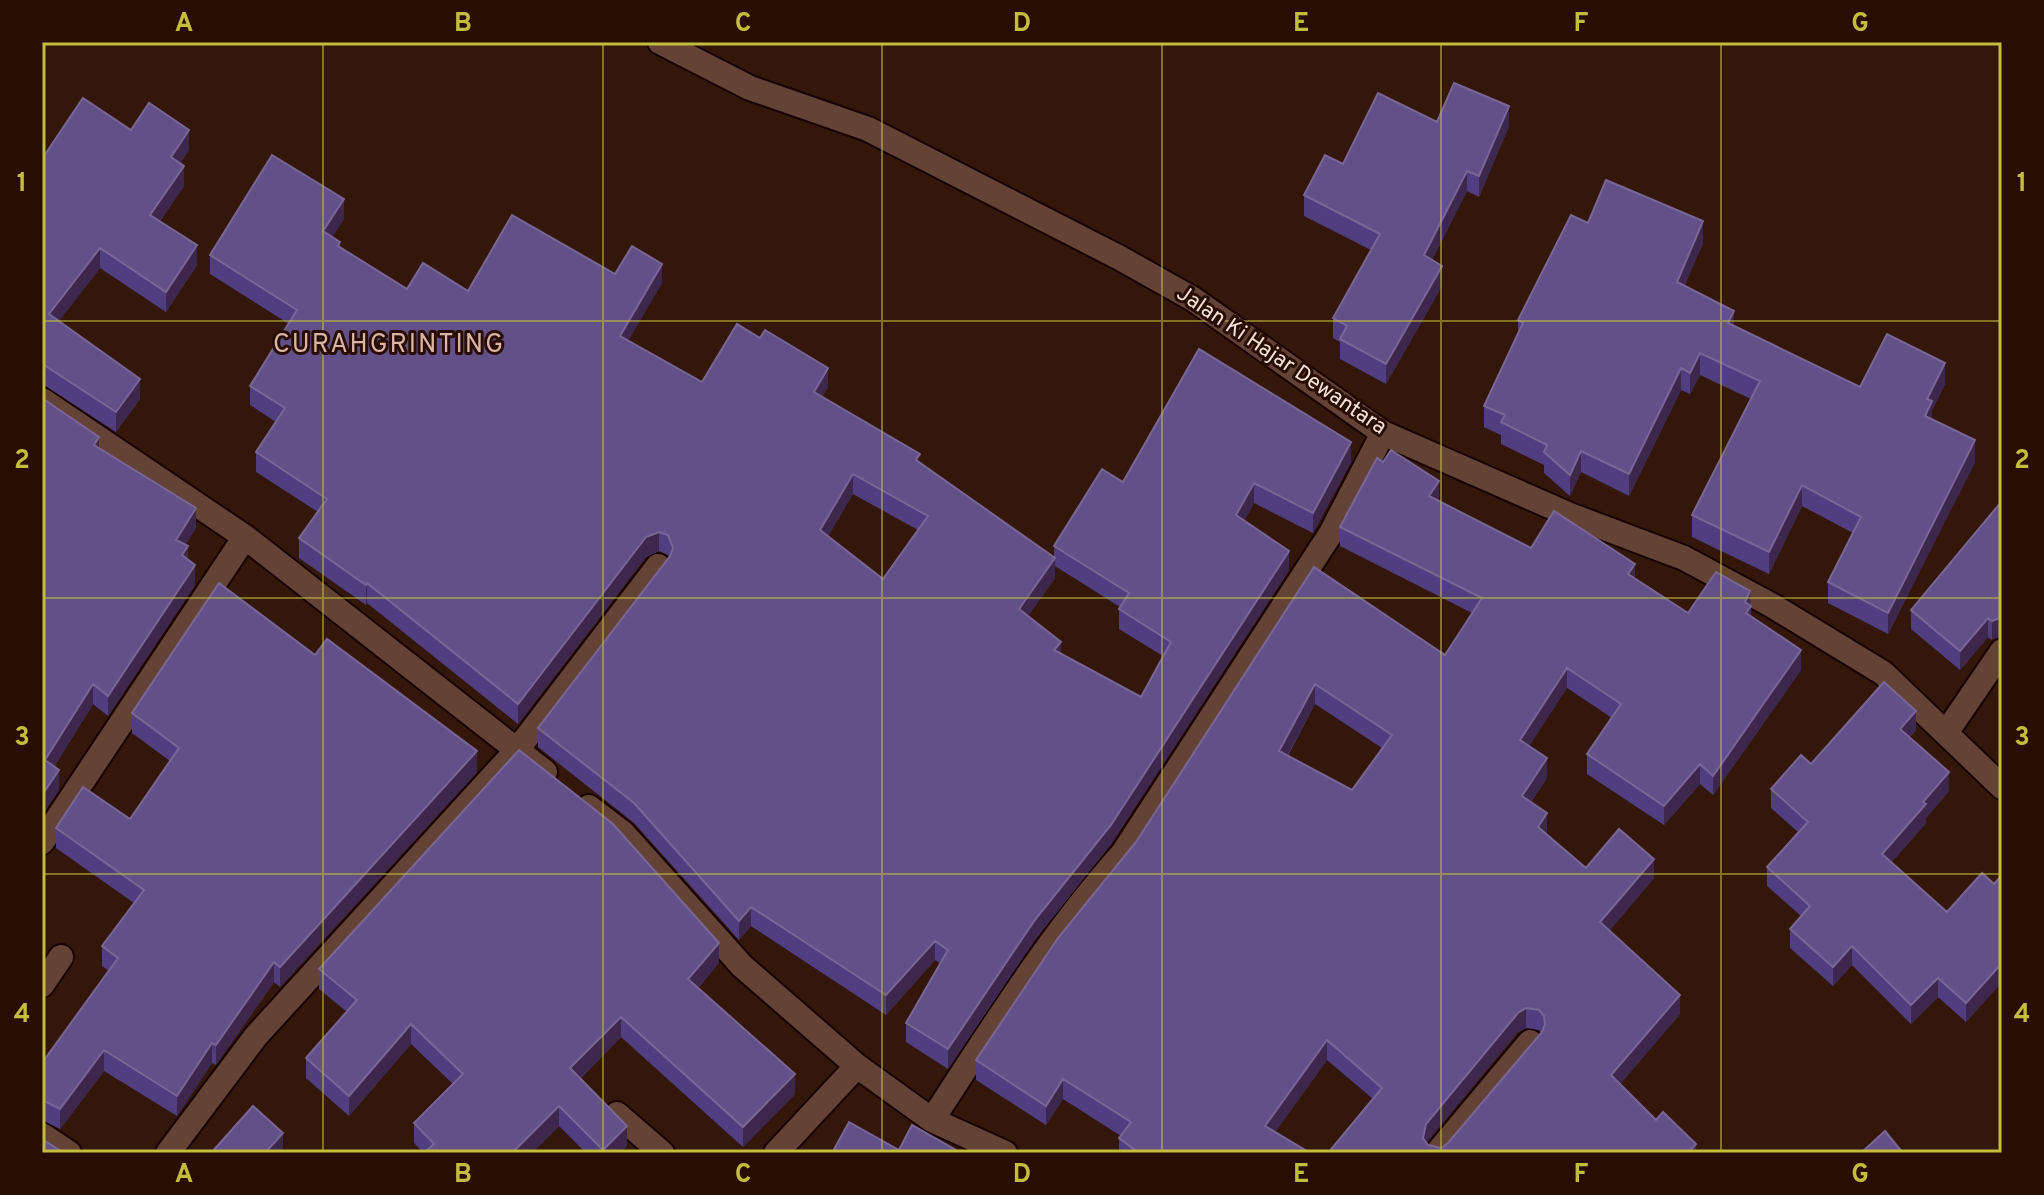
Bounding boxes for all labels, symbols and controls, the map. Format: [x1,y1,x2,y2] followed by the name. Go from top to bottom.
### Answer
[175,8,193,41] text: A
[454,8,472,41] text: B
[735,8,751,41] text: C
[1013,8,1031,41] text: D
[1293,8,1309,41] text: E
[1574,8,1589,41] text: F
[1851,8,1869,41] text: G
[17,168,27,201] text: 1
[2017,168,2027,201] text: 1
[1171,281,1391,441] street label: Jalan Ki Hajar Dewantara
[273,329,505,362] district label: CURAHGRINTING
[14,445,30,478] text: 2
[2014,445,2030,478] text: 2
[14,722,30,755] text: 3
[2014,722,2030,755] text: 3
[14,999,30,1032] text: 4
[2014,999,2030,1032] text: 4
[175,1159,193,1192] text: A
[454,1159,472,1192] text: B
[735,1159,751,1192] text: C
[1013,1159,1031,1192] text: D
[1293,1159,1309,1192] text: E
[1574,1159,1589,1192] text: F
[1851,1159,1869,1192] text: G

